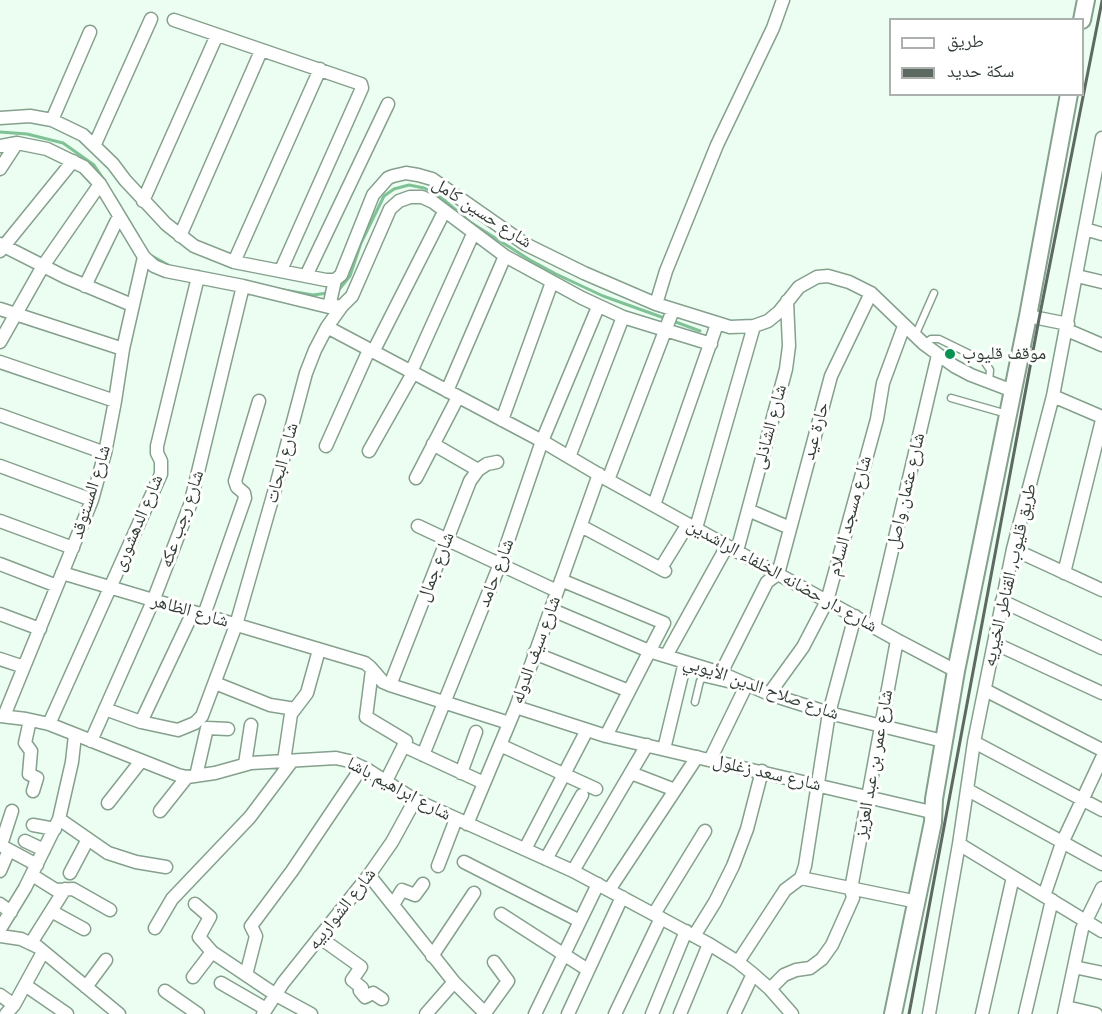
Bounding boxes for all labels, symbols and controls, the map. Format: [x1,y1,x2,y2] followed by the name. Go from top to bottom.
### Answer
[889,18,1084,96] legend
[947,30,984,52] text: طريق
[947,60,1014,82] text: سكة حديد
[428,173,536,253] street label: شارع حسين كامل
[962,343,1046,365] place label: موقف قليوب
[943,347,957,361] marker: موقف قليوب
[748,382,792,472] street label: شارع الشاذلى
[798,400,834,462] street label: حارة عيد
[261,420,303,506] street label: شارع البحات
[882,431,930,551] street label: شارع عثمان واصل
[66,442,116,542] street label: شارع المستوقد
[824,454,876,578] street label: شارع مسجد السلام
[155,467,209,571] street label: شارع رجب عكه
[108,471,168,575] street label: شارع الدهشورى
[978,481,1042,669] street label: طريق قليوب, القناطر الخيريه
[683,515,881,637] street label: شارع دار حضانه الخلفاء الراشدين
[413,529,459,605] street label: شارع جمال
[473,536,519,610] street label: شارع حامد
[149,590,231,632] street label: شارع الظاهر
[507,593,565,707] street label: شارع سيف الدوله
[680,651,842,725] street label: شارع صلاح الدين الأيوبي
[850,688,898,840] street label: شارع عمر بن عبد العزيز
[711,750,823,796] street label: شارع سعد زغلول
[343,752,455,826] street label: شارع ابراهيم باشا
[303,864,381,954] street label: شارع الشواربيه

